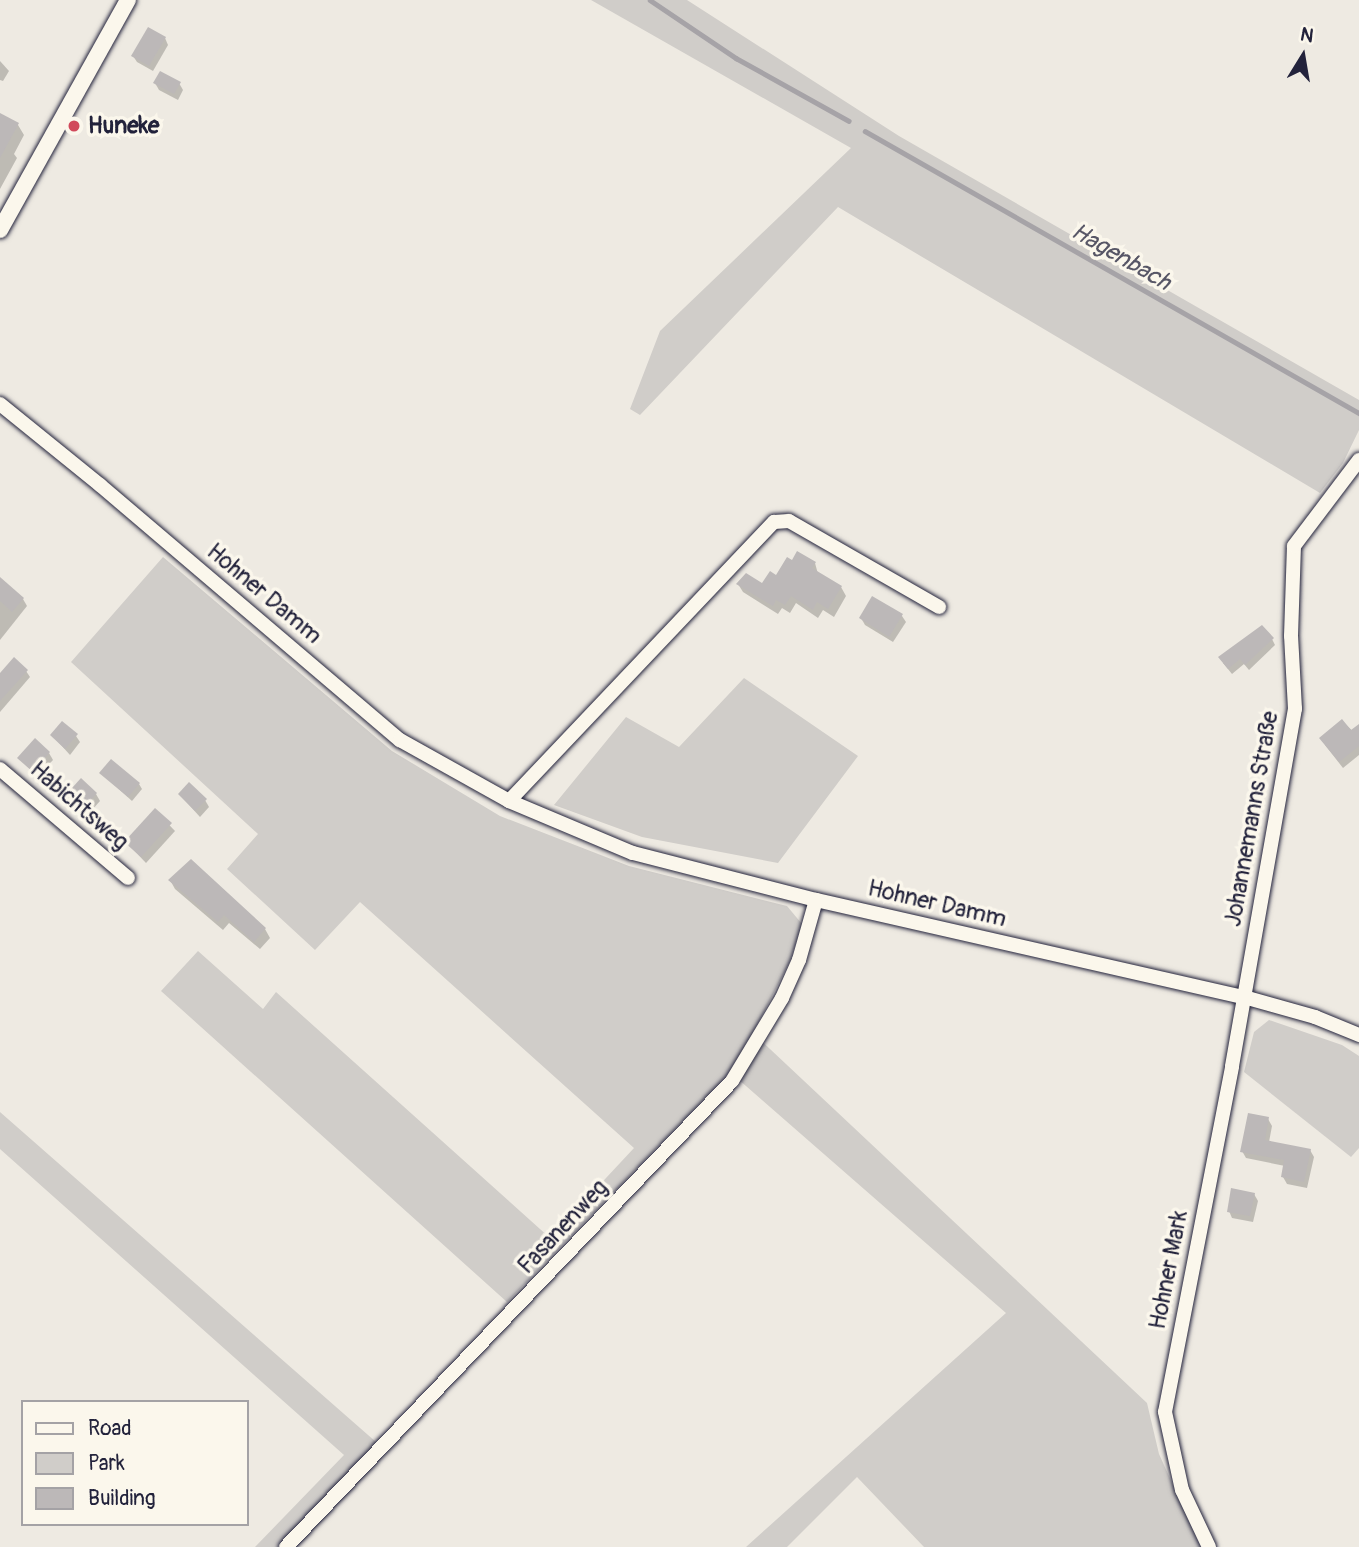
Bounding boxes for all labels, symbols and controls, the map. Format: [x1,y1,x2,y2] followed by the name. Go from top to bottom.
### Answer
[1268,21,1338,91] north arrow
[1298,22,1316,48] text: N
[88,112,159,140] place label: Huneke
[66,118,82,134] marker: Huneke
[1066,217,1176,297] water label: Hagenbach
[201,538,327,650] street label: Hohner Damm
[1219,709,1285,929] street label: Johannemanns Straße
[24,756,134,856] street label: Habichtsweg
[865,875,1009,933] street label: Hohner Damm
[512,1174,614,1280] street label: Fasanenweg
[1144,1208,1194,1332] street label: Hohner Mark
[21,1400,248,1526] legend
[88,1415,132,1442] text: Road
[88,1450,125,1477] text: Park
[88,1485,155,1512] text: Building

